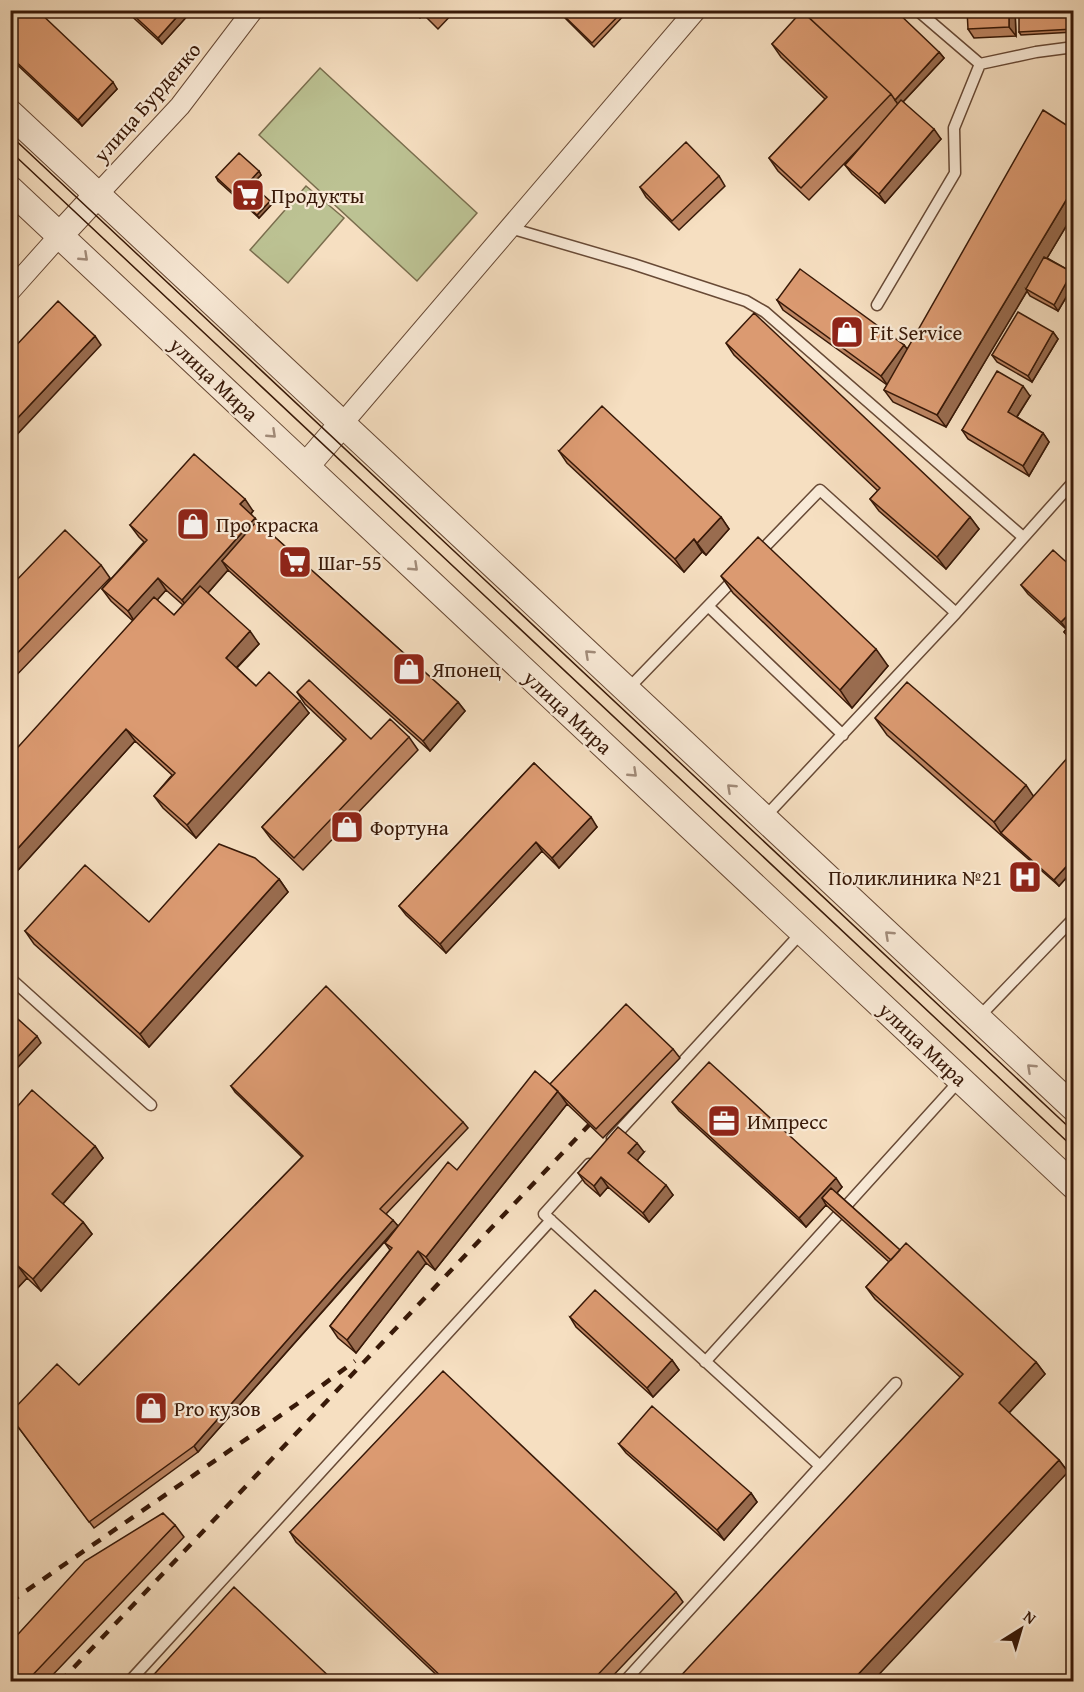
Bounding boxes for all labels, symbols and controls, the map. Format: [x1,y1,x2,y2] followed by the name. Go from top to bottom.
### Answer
[85,35,208,170] street label: улица Бурденко
[230,177,266,213] supermarket icon: Продукты
[271,180,365,211] place label: Продукты
[76,250,87,261] one-way arrow
[829,314,865,350] shop icon: Fit Service
[870,317,963,348] place label: Fit Service
[162,329,265,428] street label: улица Мира
[265,427,276,438] one-way arrow
[175,506,211,542] shop icon: Про краска
[216,509,319,540] place label: Про краска
[277,544,313,580] supermarket icon: Шаг-55
[318,547,382,578] place label: Шаг-55
[408,560,418,571] one-way arrow
[585,650,595,661] one-way arrow
[391,651,427,687] shop icon: Японец
[431,654,501,685] place label: Японец
[516,662,619,761] street label: улица Мира
[626,765,637,776] one-way arrow
[727,784,738,795] one-way arrow
[329,809,365,845] shop icon: Фортуна
[370,812,449,843] place label: Фортуна
[1007,859,1043,895] hospital icon: Поликлиника №21
[828,862,1002,893] place label: Поликлиника №21
[885,931,895,942] one-way arrow
[871,994,974,1093] street label: улица Мира
[1027,1065,1038,1076] one-way arrow
[706,1103,742,1139] office icon: Импресс
[747,1106,828,1137] place label: Импресс
[133,1390,169,1426] shop icon: Pro кузов
[174,1393,261,1424] place label: Pro кузов
[991,1599,1051,1659] north arrow
[1019,1604,1042,1630] text: N

